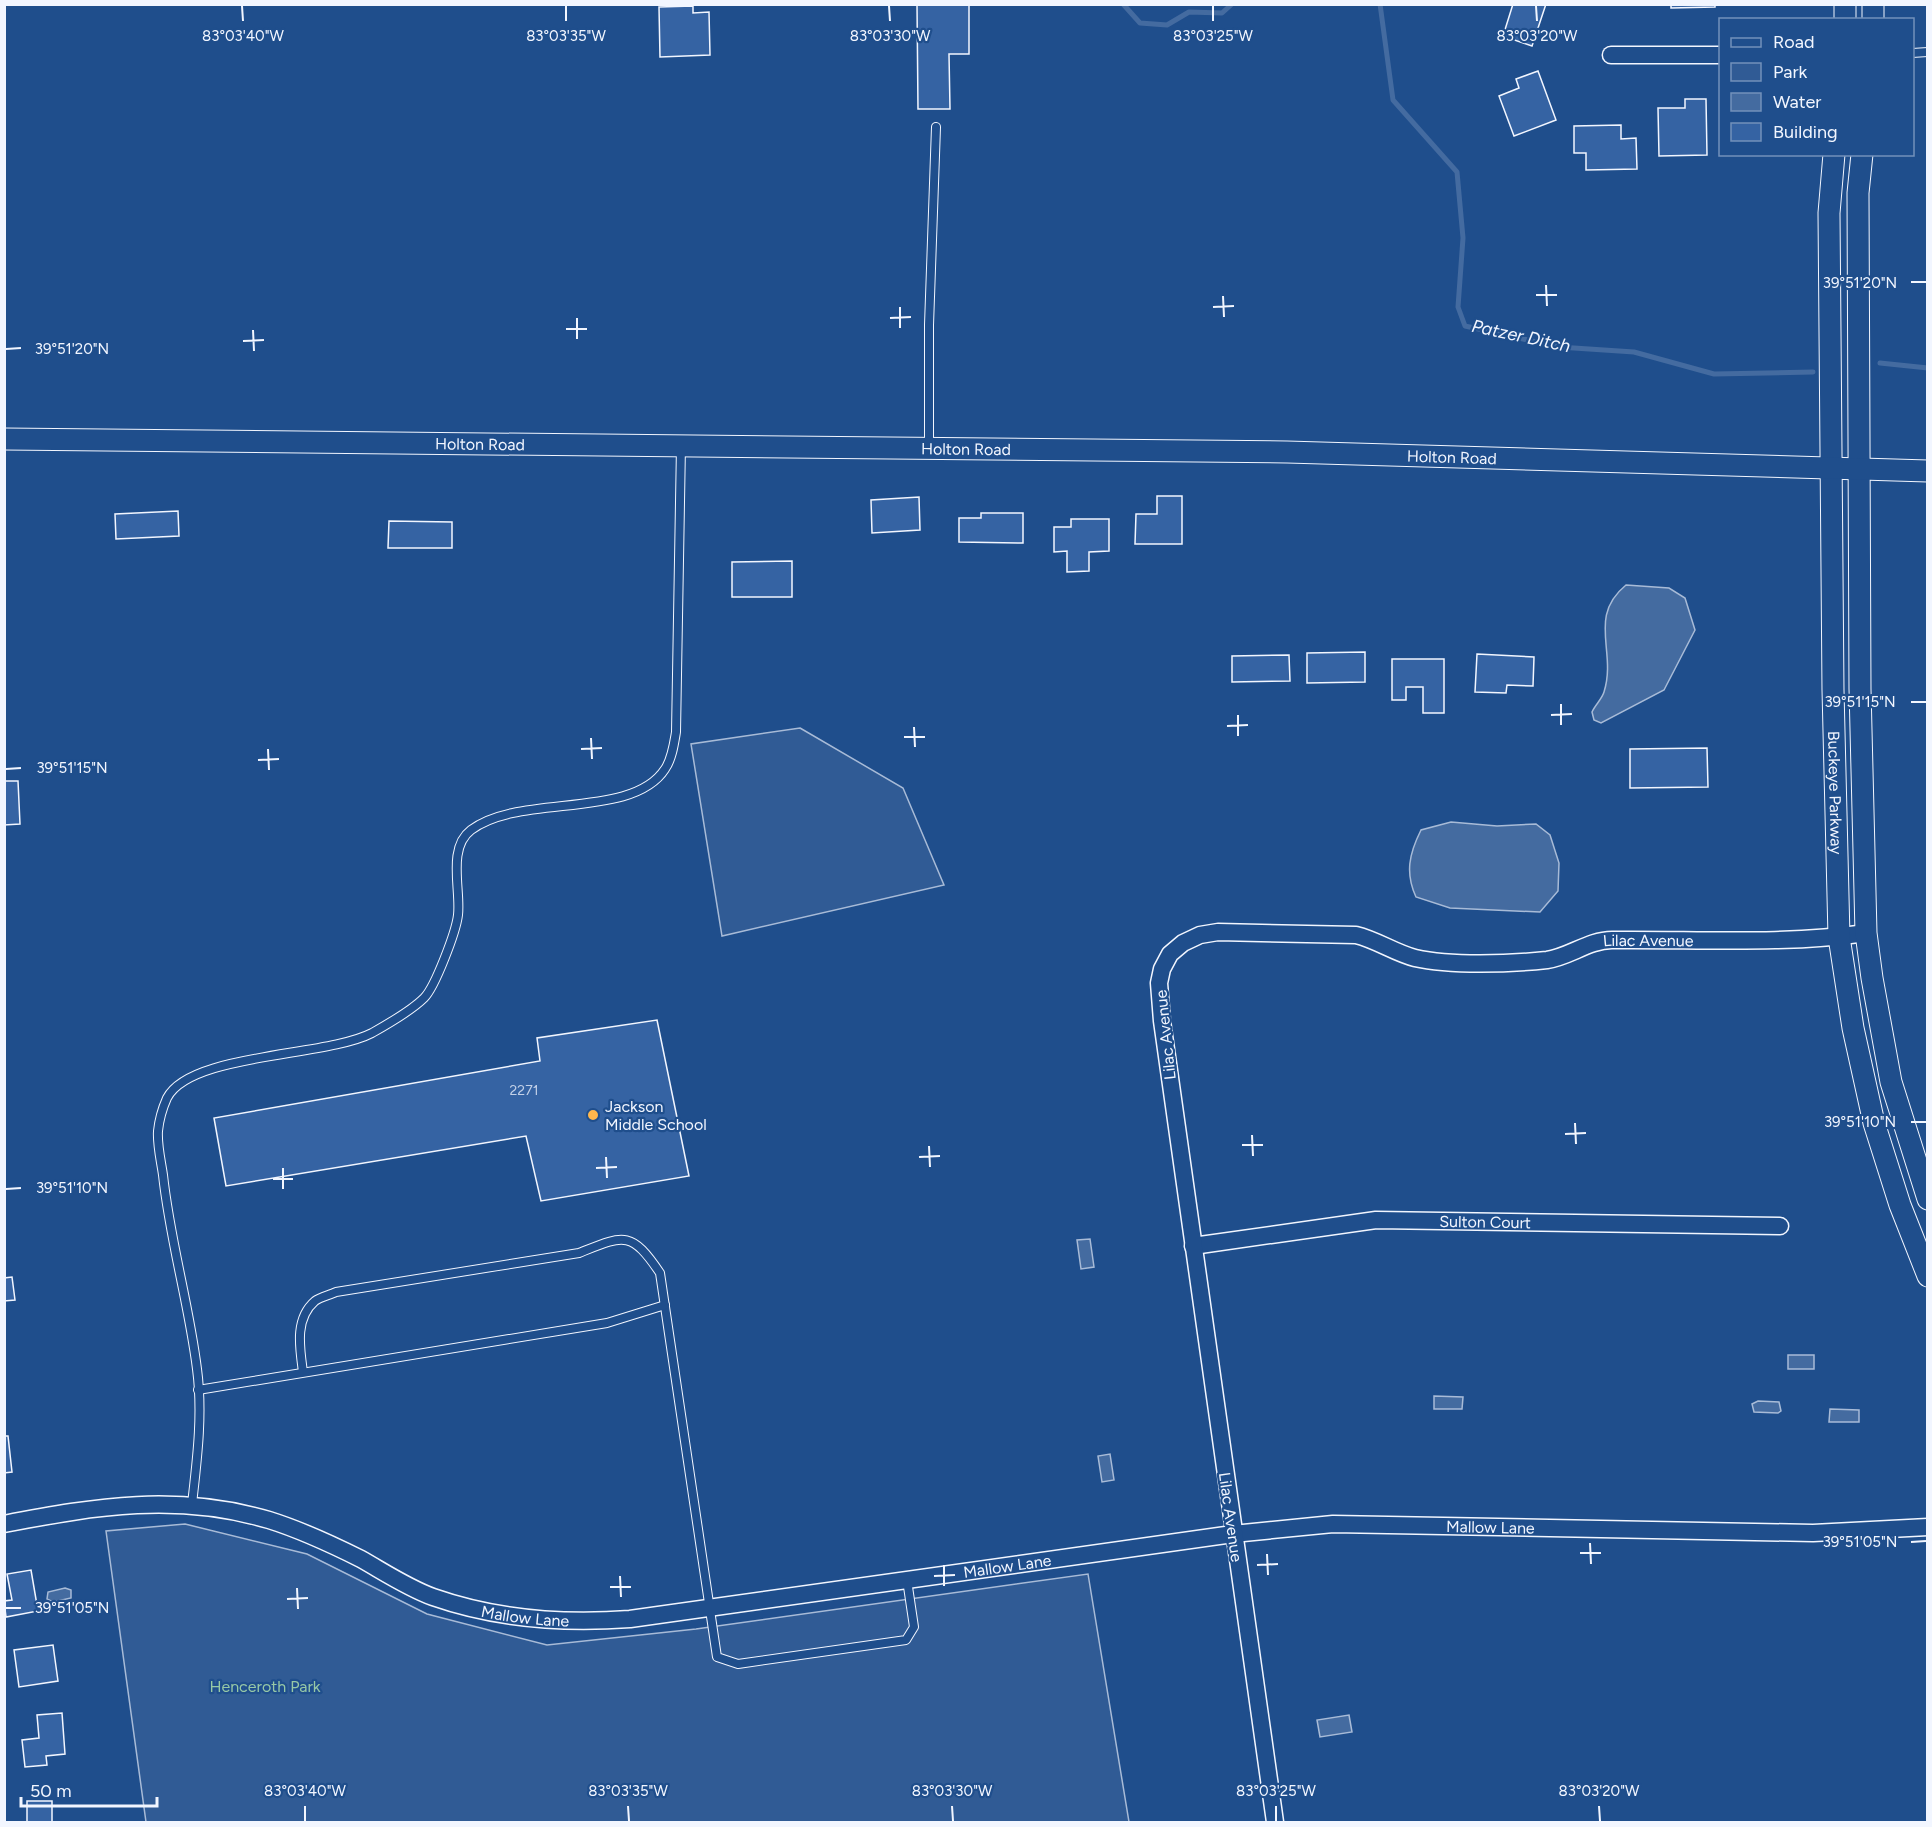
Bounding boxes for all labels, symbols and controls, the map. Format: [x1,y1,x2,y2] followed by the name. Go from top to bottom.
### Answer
[1719,18,1914,156] legend
[202,27,285,45] text: 83°03'40"W
[526,27,606,45] text: 83°03'35"W
[850,27,931,45] text: 83°03'30"W
[1173,27,1254,45] text: 83°03'25"W
[1497,27,1578,45] text: 83°03'20"W
[1773,31,1814,53] text: Road
[1773,61,1808,83] text: Park
[1773,91,1821,113] text: Water
[1773,121,1838,143] text: Building
[1823,274,1897,292] text: 39°51'20"N
[1470,315,1572,357] water label: Patzer Ditch
[35,340,109,358] text: 39°51'20"N
[435,434,525,454] street label: Holton Road
[921,439,1011,459] street label: Holton Road
[1407,447,1497,468] street label: Holton Road
[1824,693,1896,711] text: 39°51'15"N
[1824,731,1846,855] street label: Buckeye Parkway
[36,759,108,777] text: 39°51'15"N
[1602,931,1694,951] street label: Lilac Avenue
[1151,989,1180,1081] street label: Lilac Avenue
[510,1082,538,1099] house number: 2271
[605,1097,707,1134] place label: Jackson Middle School
[586,1108,600,1122] marker: Jackson Middle School
[1824,1113,1896,1131] text: 39°51'10"N
[36,1179,108,1197] text: 39°51'10"N
[1439,1212,1531,1232] street label: Sulton Court
[1215,1471,1246,1563] street label: Lilac Avenue
[1446,1517,1535,1538] street label: Mallow Lane
[1823,1533,1897,1551] text: 39°51'05"N
[962,1551,1053,1582] street label: Mallow Lane
[35,1599,109,1617] text: 39°51'05"N
[479,1602,570,1631] street label: Mallow Lane
[209,1677,321,1696] park label: Henceroth Park
[21,1770,158,1808] scale bar
[30,1780,72,1802] text: 50 m
[264,1782,347,1800] text: 83°03'40"W
[588,1782,668,1800] text: 83°03'35"W
[912,1782,993,1800] text: 83°03'30"W
[1236,1782,1317,1800] text: 83°03'25"W
[1559,1782,1640,1800] text: 83°03'20"W

